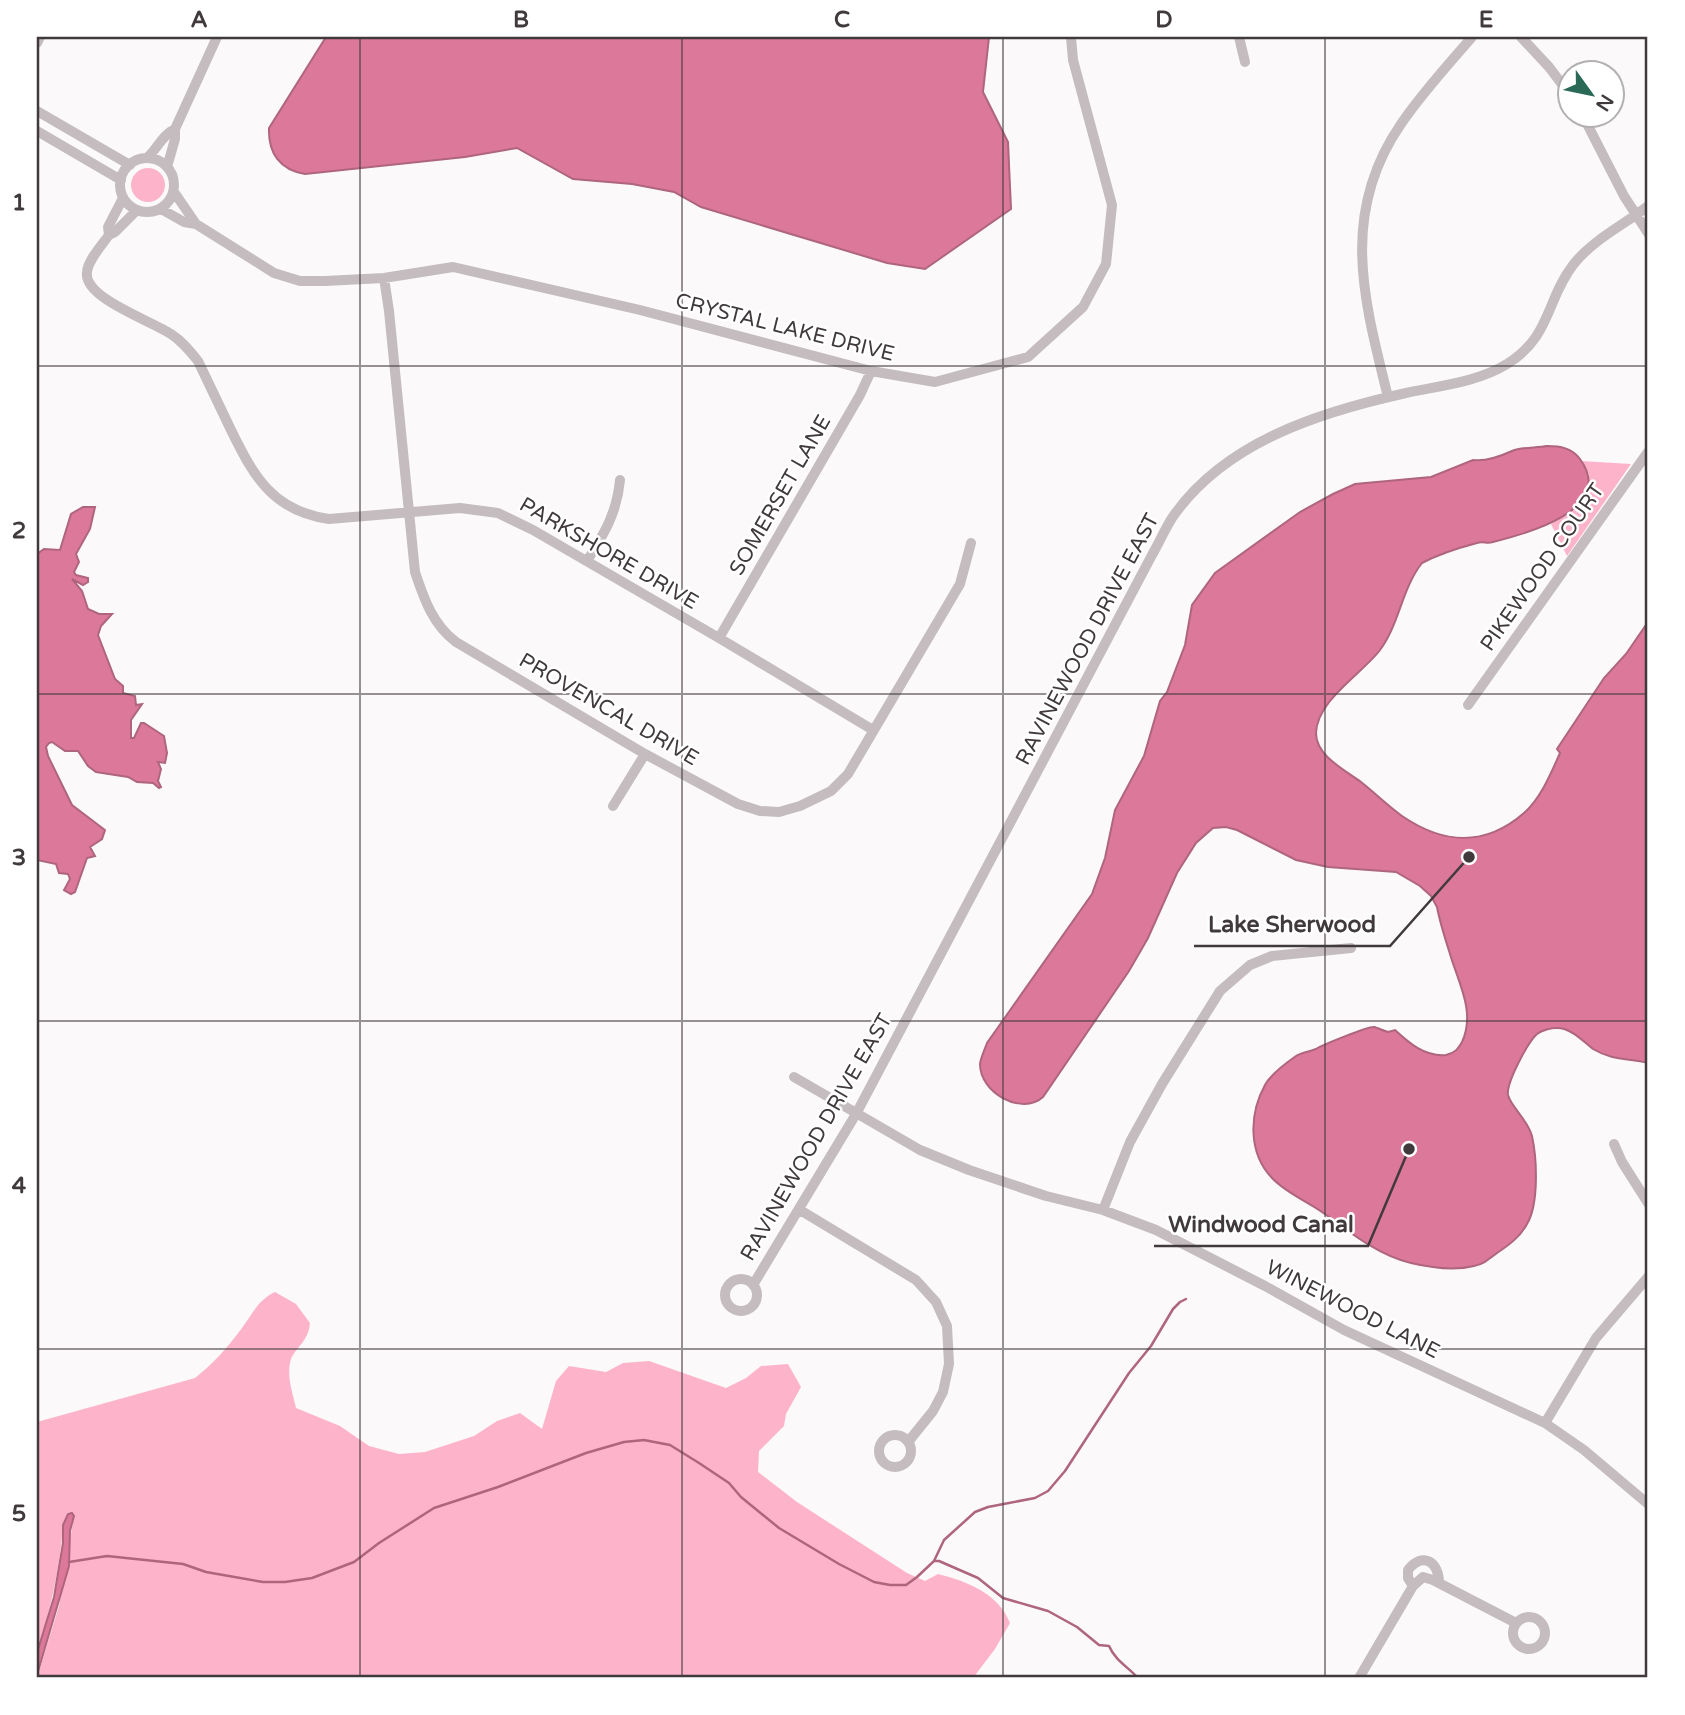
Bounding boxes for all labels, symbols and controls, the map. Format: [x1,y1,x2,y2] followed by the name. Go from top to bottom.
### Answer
[190,6,208,34] text: A
[513,6,529,34] text: B
[834,6,850,34] text: C
[1155,6,1173,34] text: D
[1479,6,1493,34] text: E
[1556,60,1626,130] north arrow
[1591,90,1618,115] text: N
[12,189,26,217] text: 1
[673,288,897,367] street label: CRYSTAL LAKE DRIVE
[724,411,836,580] street label: SOMERSET LANE
[1475,478,1610,656] street label: PIKEWOOD COURT
[515,492,703,615] street label: PARKSHORE DRIVE
[1010,509,1165,769] street label: RAVINEWOOD DRIVE EAST
[12,517,26,545] text: 2
[515,648,703,771] street label: PROVENCAL DRIVE
[12,844,26,872] text: 3
[1194,902,1390,946] callout: Lake Sherwood
[1208,911,1376,939] text: Lake Sherwood
[735,1009,898,1265] street label: RAVINEWOOD DRIVE EAST
[12,1172,27,1200] text: 4
[1154,1202,1368,1246] callout: Windwood Canal
[1168,1211,1354,1239] text: Windwood Canal
[1262,1255,1444,1364] street label: WINEWOOD LANE
[12,1500,26,1528] text: 5

